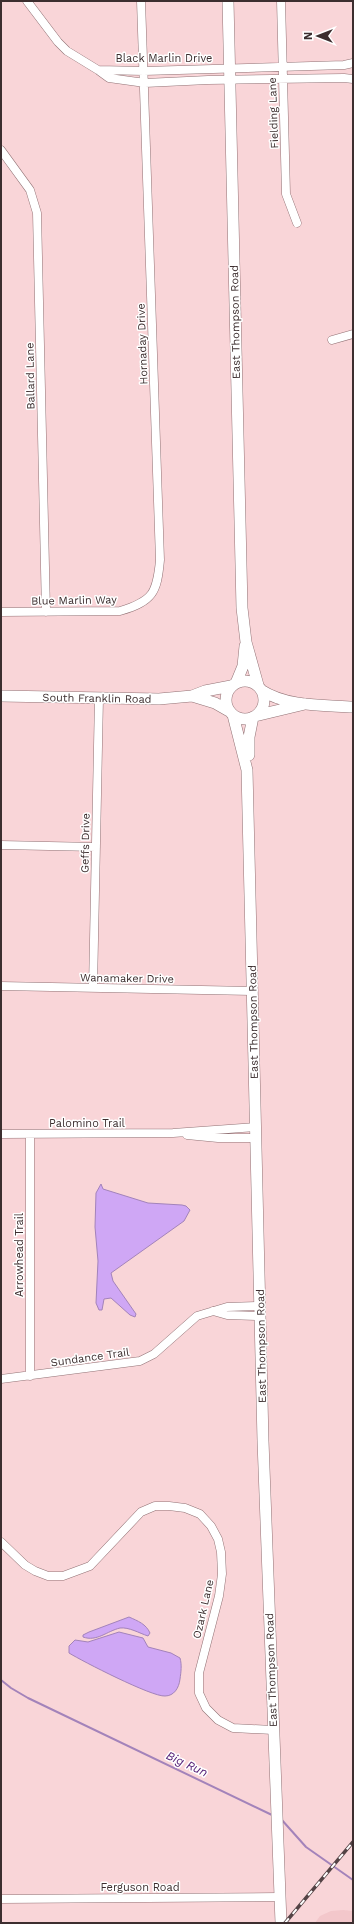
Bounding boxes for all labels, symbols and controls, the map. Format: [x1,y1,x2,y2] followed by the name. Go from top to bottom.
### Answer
[298,16,338,56] north arrow
[302,32,315,40] text: N
[116,52,212,65] street label: Black Marlin Drive
[266,77,281,149] street label: Fielding Lane
[228,265,243,379] street label: East Thompson Road
[135,303,150,385] street label: Hornaday Drive
[23,342,38,410] street label: Ballard Lane
[31,593,117,608] street label: Blue Marlin Way
[42,691,152,706] street label: South Franklin Road
[78,813,93,873] street label: Geffs Drive
[246,965,261,1079] street label: East Thompson Road
[80,971,174,986] street label: Wanamaker Drive
[49,1117,126,1130] street label: Palomino Trail
[13,1212,26,1297] street label: Arrowhead Trail
[254,1289,269,1403] street label: East Thompson Road
[50,1345,131,1369] street label: Sundance Trail
[190,1578,217,1640] street label: Ozark Lane
[263,1613,280,1727] street label: East Thompson Road
[164,1748,210,1780] water label: Big Run
[100,1881,180,1894] street label: Ferguson Road

